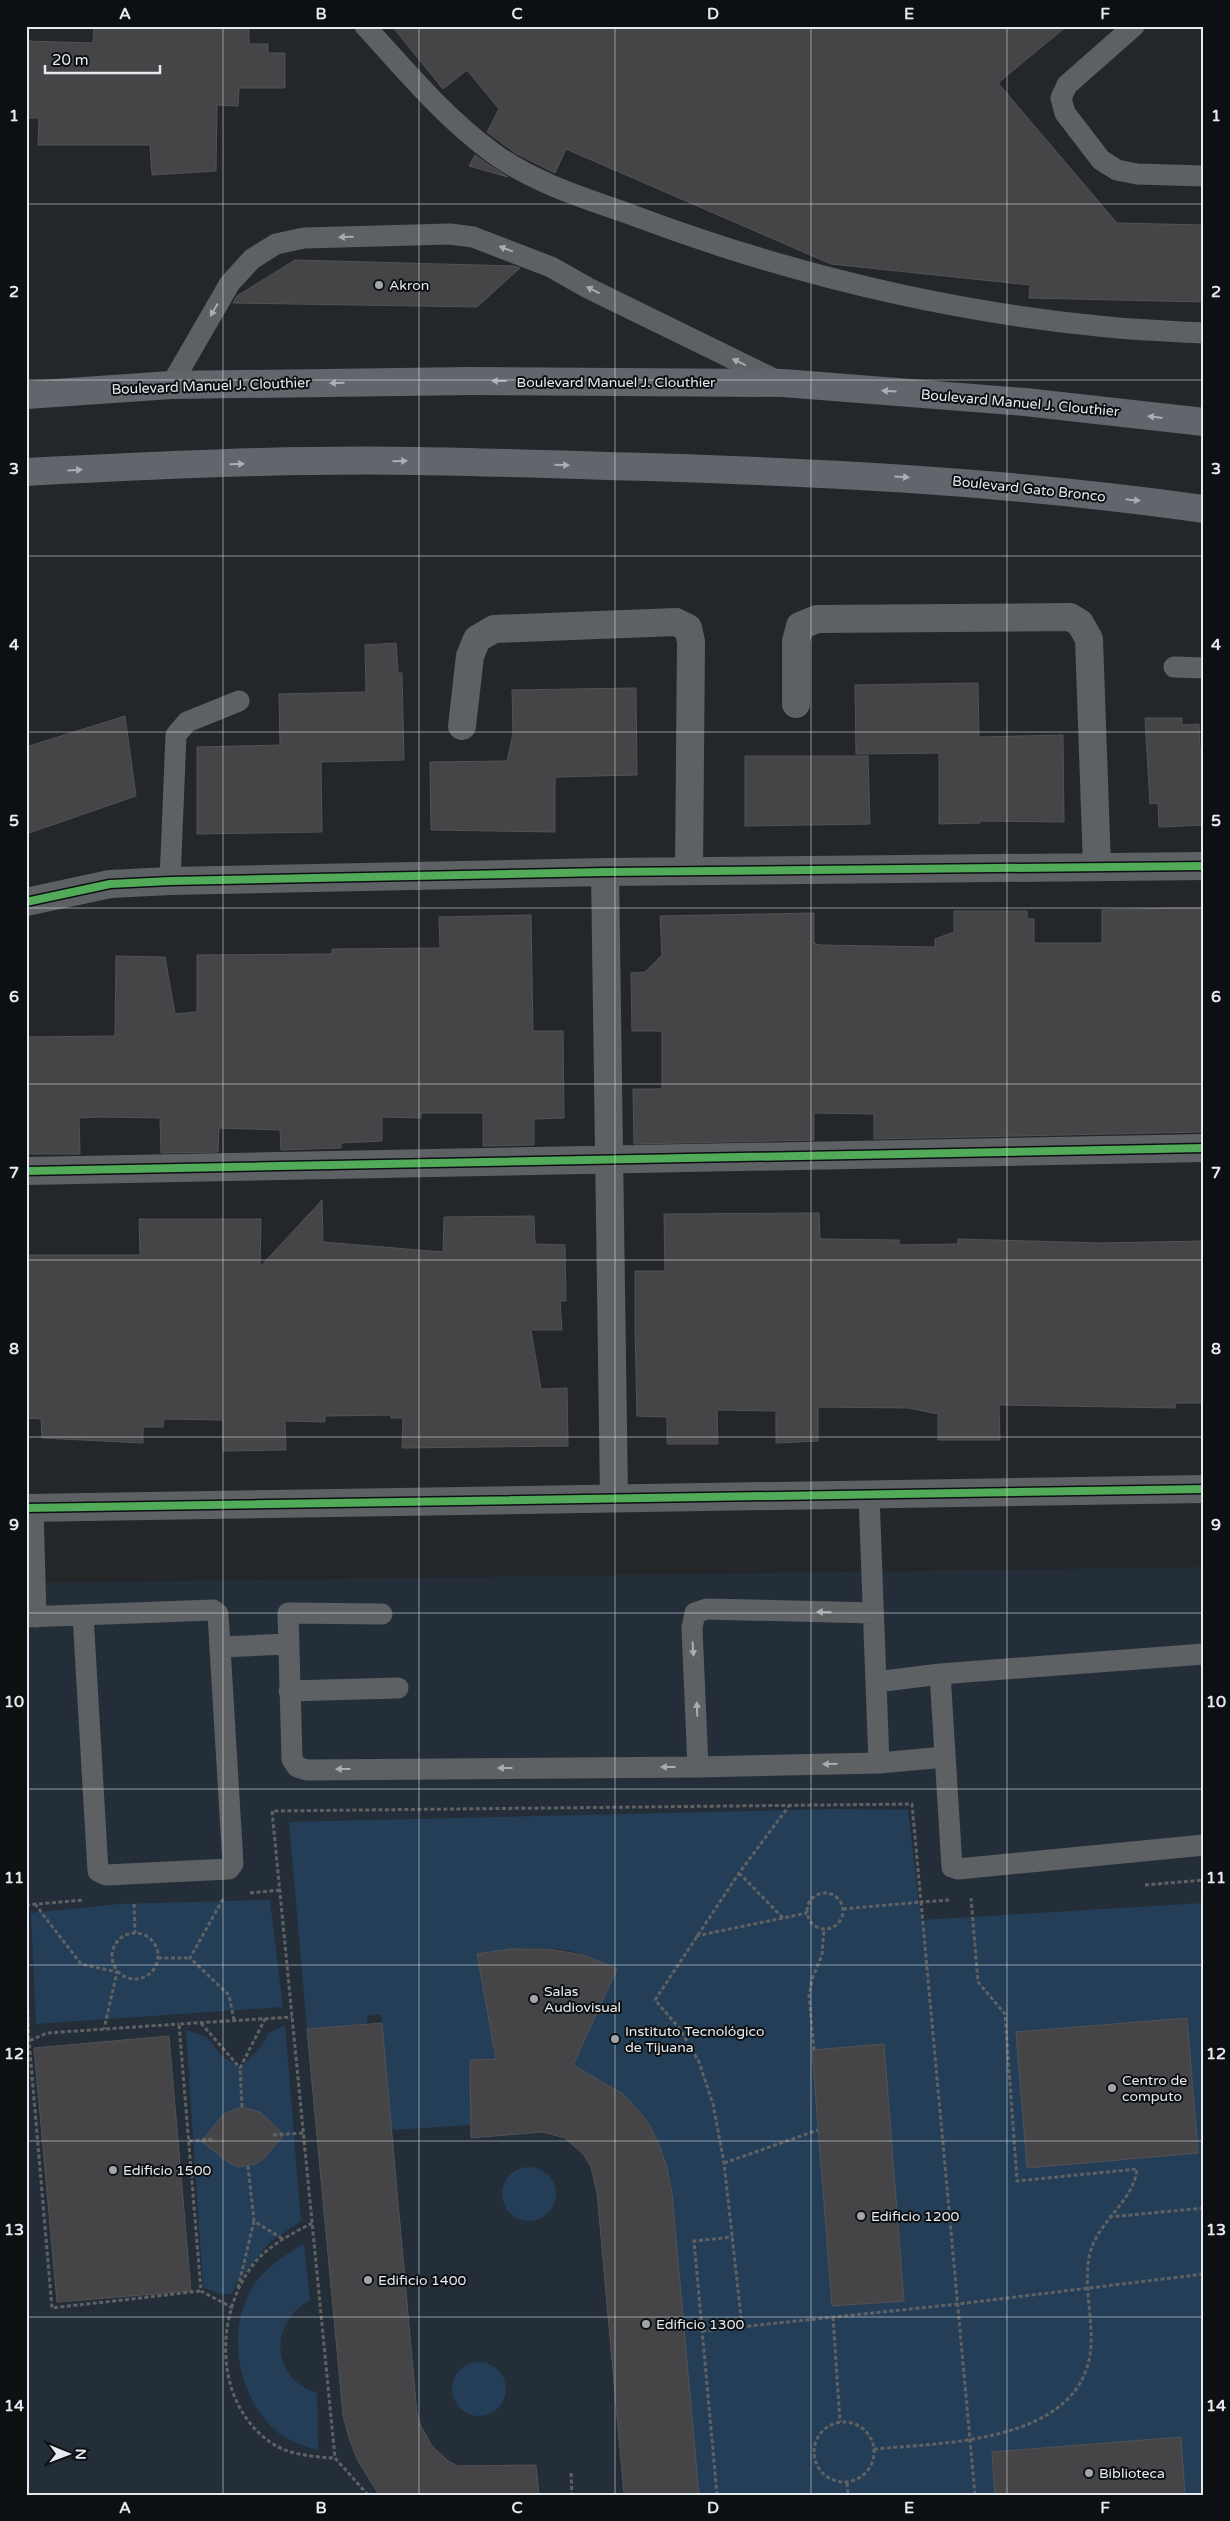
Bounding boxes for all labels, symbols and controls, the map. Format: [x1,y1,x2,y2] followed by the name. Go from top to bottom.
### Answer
[119,4,131,24] text: A
[315,4,327,24] text: B
[511,4,523,24] text: C
[707,4,719,24] text: D
[904,4,914,24] text: E
[1100,4,1110,24] text: F
[45,42,160,74] scale bar
[52,51,89,69] text: 20 m
[9,106,19,126] text: 1
[1211,106,1221,126] text: 1
[337,233,353,241] one-way arrow
[498,245,513,253] one-way arrow
[389,277,429,294] place label: Akron
[373,279,385,291] marker: Akron
[9,282,19,302] text: 2
[1211,282,1221,302] text: 2
[586,286,600,294] one-way arrow
[210,304,219,317] one-way arrow
[732,358,746,366] one-way arrow
[111,374,311,398] street label: Boulevard Manuel J. Clouthier
[517,374,716,391] street label: Boulevard Manuel J. Clouthier
[491,377,507,385] one-way arrow
[329,379,345,387] one-way arrow
[920,386,1120,420] street label: Boulevard Manuel J. Clouthier
[881,387,897,395] one-way arrow
[1147,413,1163,421] one-way arrow
[392,457,408,465] one-way arrow
[9,459,19,479] text: 3
[230,459,246,467] one-way arrow
[1211,459,1221,479] text: 3
[554,461,570,469] one-way arrow
[67,465,83,473] one-way arrow
[951,472,1107,506] street label: Boulevard Gato Bronco
[894,474,910,482] one-way arrow
[1126,496,1142,504] one-way arrow
[9,635,19,655] text: 4
[1211,635,1221,655] text: 4
[9,811,19,831] text: 5
[1211,811,1221,831] text: 5
[9,987,19,1007] text: 6
[1211,987,1221,1007] text: 6
[9,1163,19,1183] text: 7
[1211,1163,1221,1183] text: 7
[9,1339,19,1359] text: 8
[1211,1339,1221,1359] text: 8
[9,1515,19,1535] text: 9
[1211,1515,1221,1535] text: 9
[816,1607,832,1615] one-way arrow
[690,1641,698,1657] one-way arrow
[4,1692,24,1712] text: 10
[1206,1692,1226,1712] text: 10
[692,1700,700,1716] one-way arrow
[822,1760,838,1768] one-way arrow
[497,1764,513,1772] one-way arrow
[659,1764,675,1772] one-way arrow
[334,1765,350,1773] one-way arrow
[4,1868,24,1888] text: 11
[1206,1868,1226,1888] text: 11
[544,1983,621,2016] place label: Salas Audiovisual
[528,1993,540,2005] marker: Salas Audiovisual
[625,2023,764,2056] place label: Instituto Tecnológico de Tijuana
[609,2033,621,2045] marker: Instituto Tecnológico de Tijuana
[4,2044,24,2064] text: 12
[1206,2044,1226,2064] text: 12
[1122,2072,1187,2105] place label: Centro de computo
[1106,2082,1118,2094] marker: Centro de computo
[123,2162,211,2179] place label: Edificio 1500
[107,2164,119,2176] marker: Edificio 1500
[871,2208,959,2225] place label: Edificio 1200
[855,2210,867,2222] marker: Edificio 1200
[4,2220,24,2240] text: 13
[1206,2220,1226,2240] text: 13
[378,2272,466,2289] place label: Edificio 1400
[362,2274,374,2286] marker: Edificio 1400
[656,2316,744,2333] place label: Edificio 1300
[640,2318,652,2330] marker: Edificio 1300
[4,2396,24,2416] text: 14
[1206,2396,1226,2416] text: 14
[42,2428,92,2478] north arrow
[72,2448,89,2460] text: N
[1099,2465,1165,2482] place label: Biblioteca
[1083,2467,1095,2479] marker: Biblioteca
[119,2498,131,2518] text: A
[315,2498,327,2518] text: B
[511,2498,523,2518] text: C
[707,2498,719,2518] text: D
[904,2498,914,2518] text: E
[1100,2498,1110,2518] text: F

